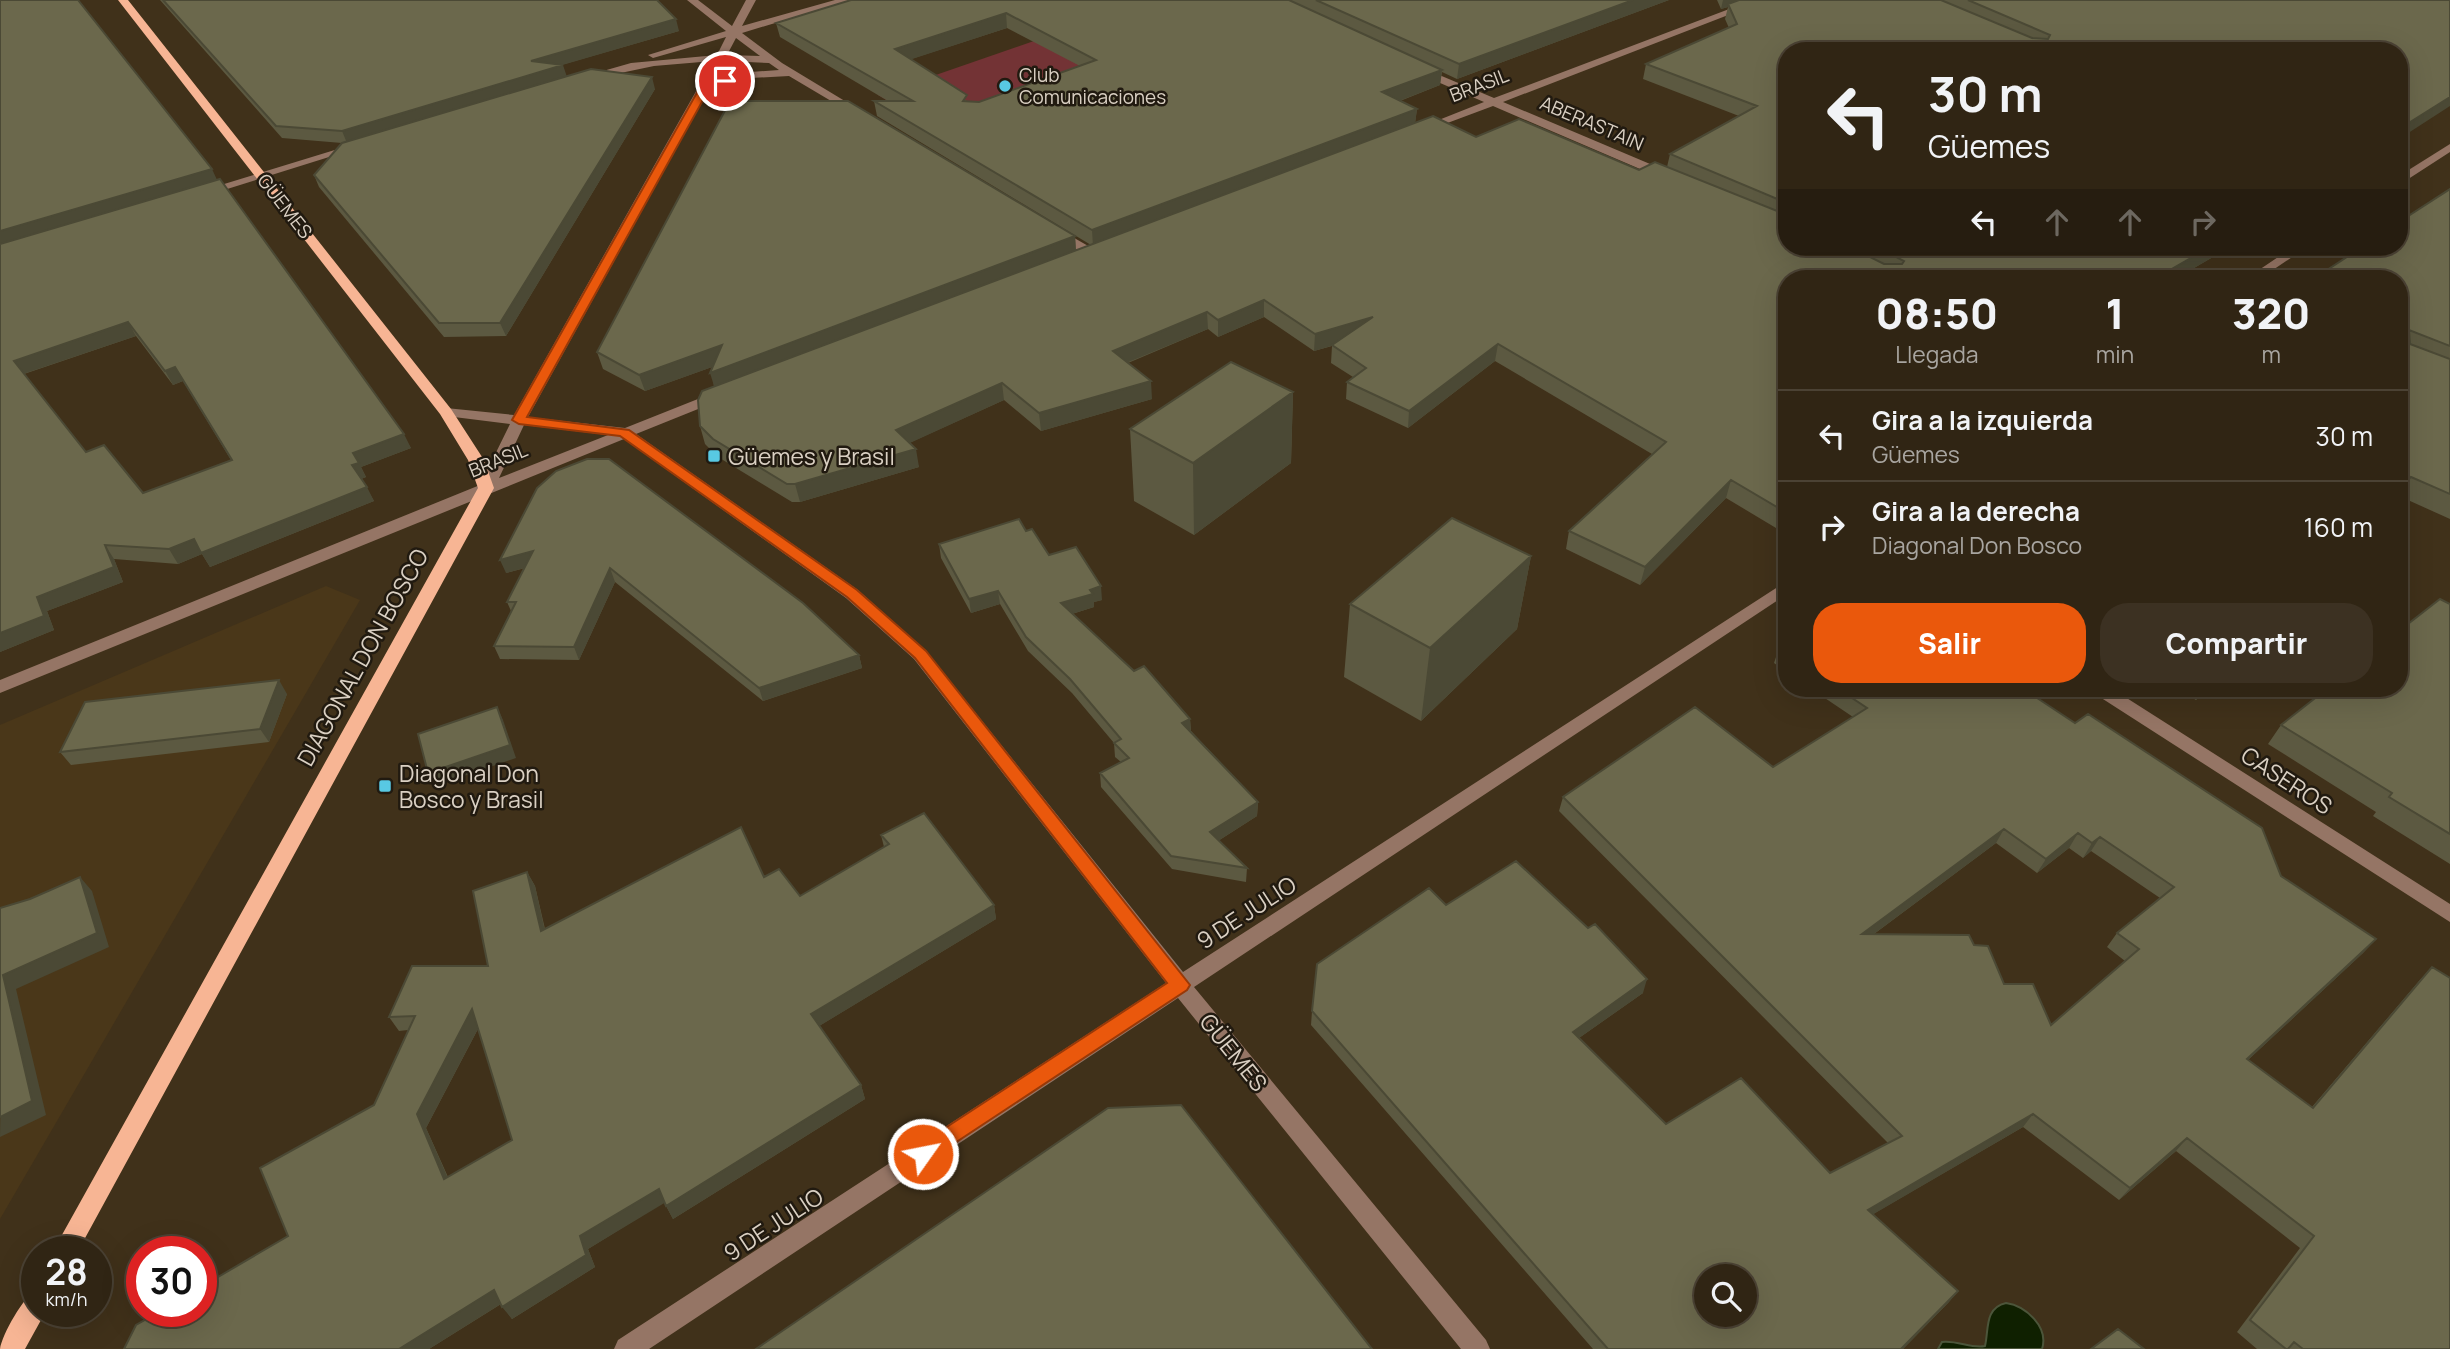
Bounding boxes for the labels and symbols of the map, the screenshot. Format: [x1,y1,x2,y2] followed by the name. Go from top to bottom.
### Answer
[695,51,755,111] pin
[1019,62,1166,110] place label: Club Comunicaciones
[1446,62,1512,108] street label: BRASIL
[997,78,1013,94] marker: Club Comunicaciones
[1536,89,1648,157] street label: ABERASTAIN
[251,168,319,244] street label: GÜEMES
[465,436,531,484] street label: BRASIL
[728,440,895,472] place label: Güemes y Brasil
[706,448,722,464] marker: Güemes y Brasil
[289,543,435,771] street label: DIAGONAL DON BOSCO
[2235,739,2339,821] street label: CASEROS
[399,757,544,815] place label: Diagonal Don Bosco y Brasil
[377,778,393,794] marker: Diagonal Don Bosco y Brasil
[1190,868,1302,956] street label: 9 DE JULIO
[1193,1006,1275,1098] street label: GÜEMES
[886,1117,960,1191] position arrow
[717,1180,829,1268] street label: 9 DE JULIO
[126,1236,217,1327] speed limit sign: 30

